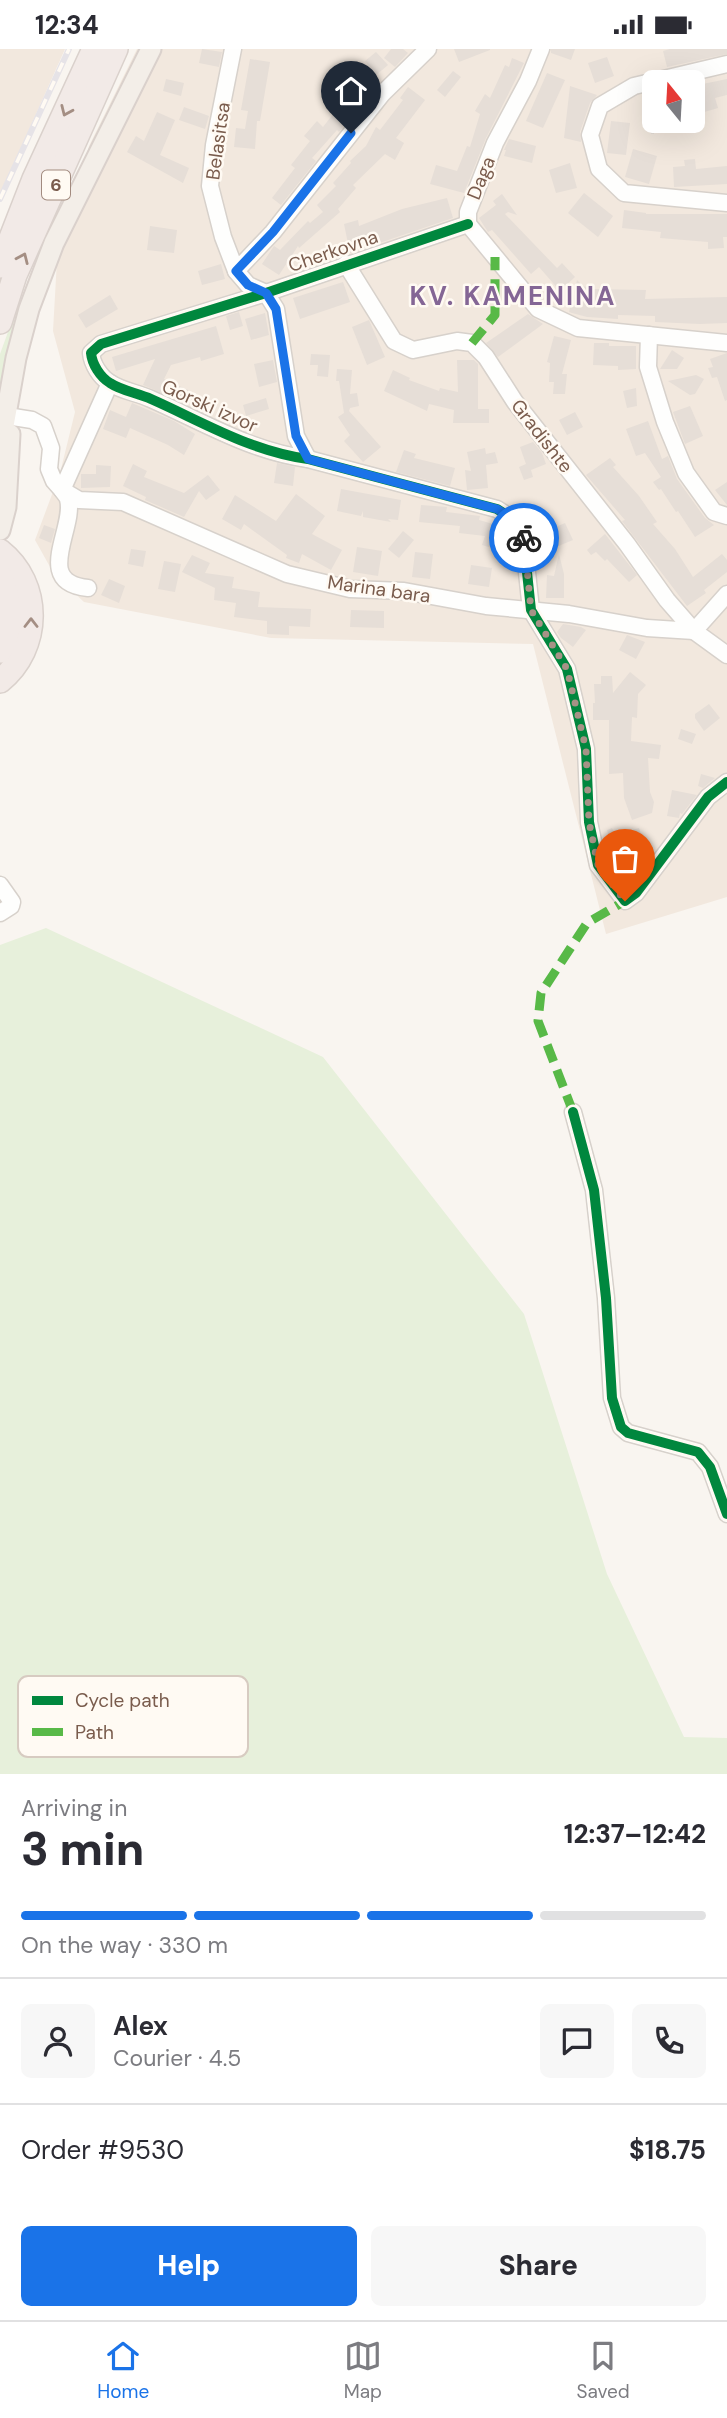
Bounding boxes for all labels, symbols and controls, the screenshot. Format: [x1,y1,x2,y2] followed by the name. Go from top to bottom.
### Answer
[35,8,99,42] text: 12:34
[321,61,381,133] pin
[642,70,705,133] north arrow
[642,70,705,133] map controls
[332,72,370,110] icon: home
[200,101,236,181] street label: Belasitsa
[60,104,74,117] one-way arrow
[461,153,501,203] street label: Daga
[42,170,70,199] road number: 6
[285,224,381,278] street label: Cherkovna
[15,253,29,265] one-way arrow
[410,279,616,313] district label: KV. KAMENINA
[158,374,262,438] street label: Gorski izvor
[505,394,579,478] street label: Gradishte
[489,503,559,573] courier
[505,519,543,557] icon: bike
[326,569,432,609] street label: Marina bara
[23,617,39,628] one-way arrow
[595,829,655,901] pin
[606,840,644,878] icon: bag
[18,1676,248,1757] legend
[75,1688,170,1713] text: Cycle path
[75,1720,114,1745] text: Path
[21,1793,127,1823] text: Arriving in
[564,1817,706,1851] text: 12:37–12:42
[21,1819,144,1879] text: 3 min
[21,1930,228,1960] text: On the way · 330 m
[21,2004,95,2078] button: person
[540,2004,614,2078] button: chat
[632,2004,706,2078] button: phone
[113,2009,168,2043] text: Alex
[113,2043,241,2073] text: Courier · 4.5
[21,2133,184,2167] text: Order #9530
[629,2133,706,2167] text: $18.75
[21,2226,357,2306] button: Help
[371,2226,706,2306] button: Share
[97,2337,149,2404] tab: Home
[344,2337,382,2404] tab: Map
[576,2337,630,2404] tab: Saved

